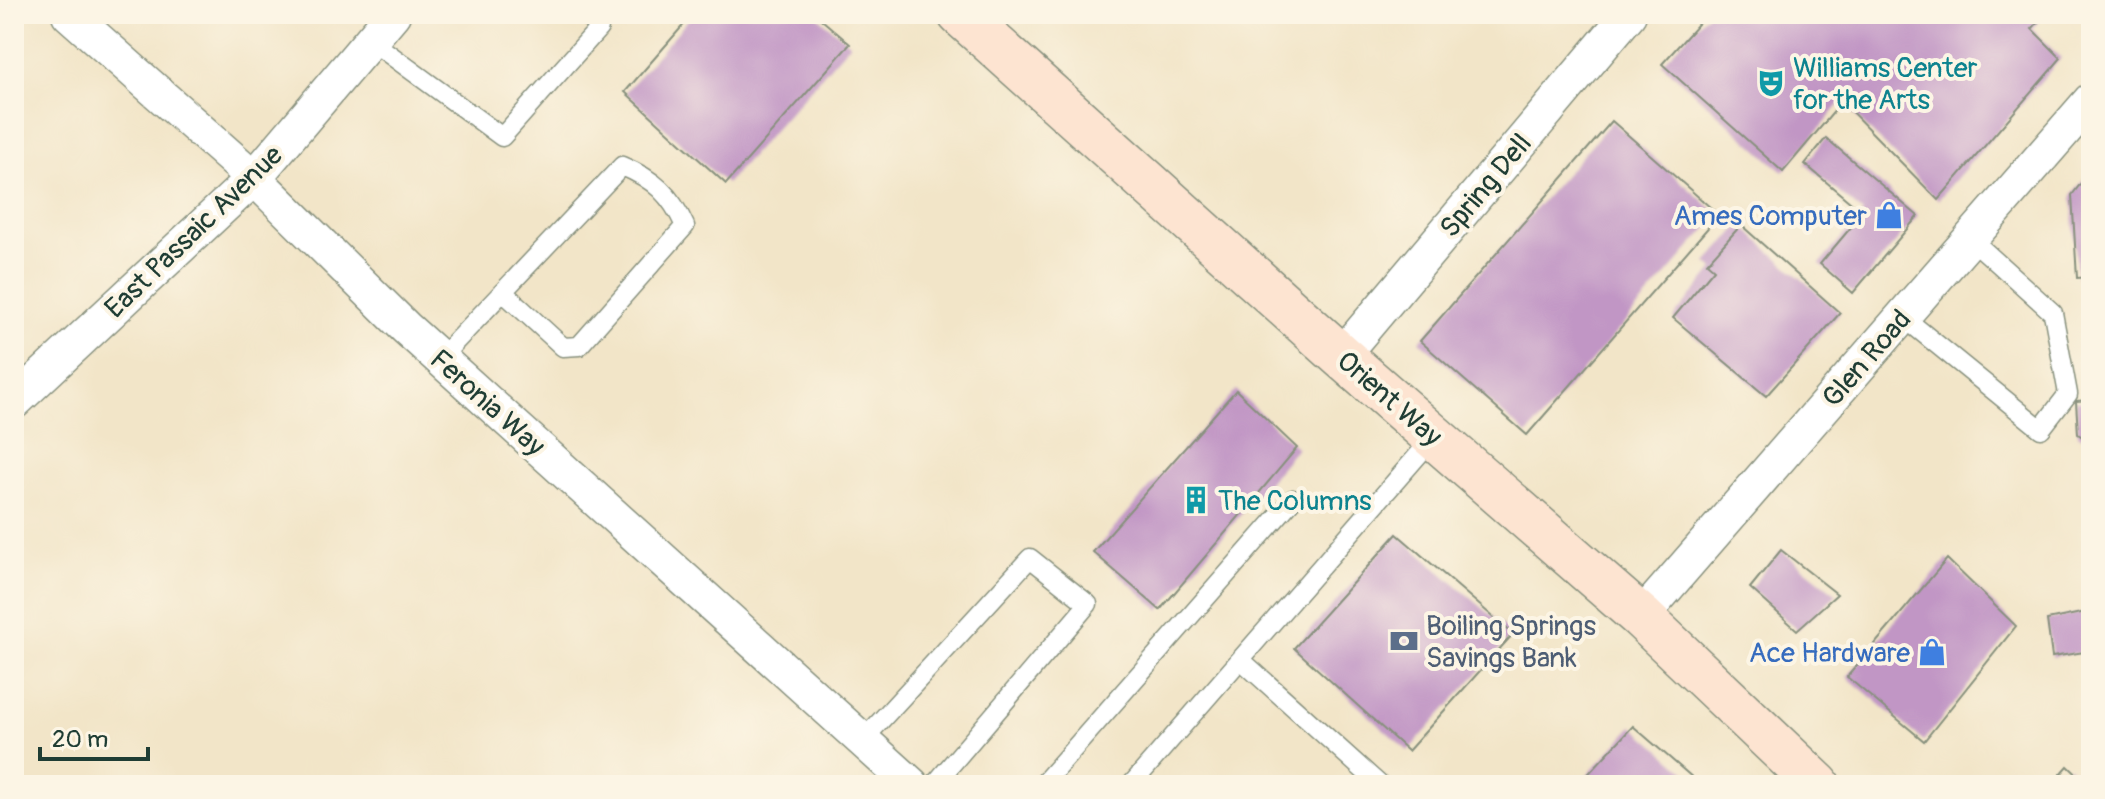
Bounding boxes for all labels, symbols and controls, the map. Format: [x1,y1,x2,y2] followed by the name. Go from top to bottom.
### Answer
[1793,51,1977,118] place label: Williams Center for the Arts
[1756,68,1786,98] theatre icon: Williams Center for the Arts
[1433,127,1540,245] street label: Spring Dell
[98,138,291,326] street label: East Passaic Avenue
[1673,199,1867,234] place label: Ames Computer
[1874,200,1904,230] shop icon: Ames Computer
[1815,303,1919,415] street label: Glen Road
[422,342,552,464] street label: Feronia Way
[1329,344,1449,454] street label: Orient Way
[1218,484,1372,519] place label: The Columns
[1181,485,1211,515] building icon: The Columns
[1426,609,1596,676] place label: Boiling Springs Savings Bank
[1389,626,1419,656] bank icon: Boiling Springs Savings Bank
[1749,636,1910,671] place label: Ace Hardware
[1917,637,1947,667] shop icon: Ace Hardware
[40,711,148,761] scale bar
[52,725,108,754] text: 20 m

